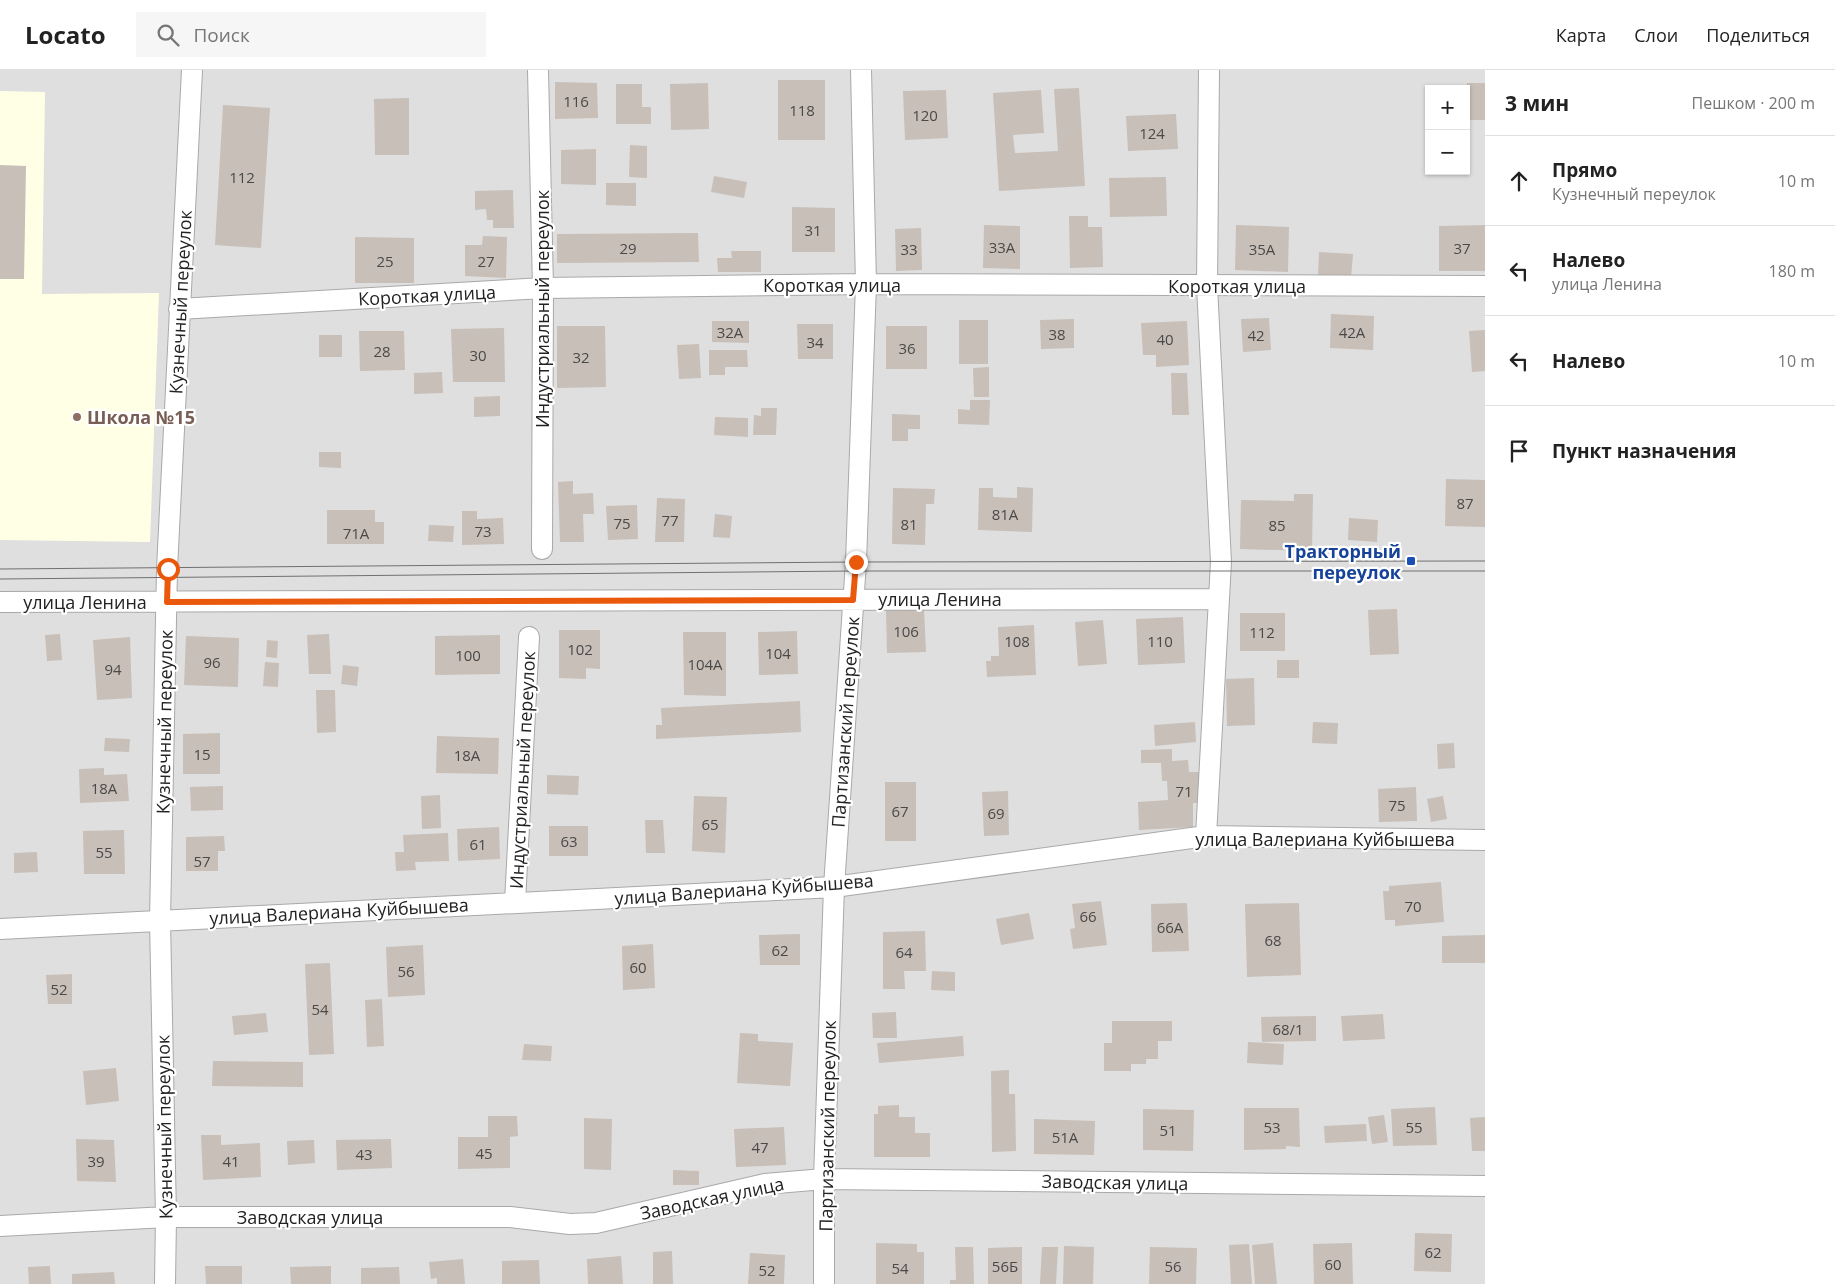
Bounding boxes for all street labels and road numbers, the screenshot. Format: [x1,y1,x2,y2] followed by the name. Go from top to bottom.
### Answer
[530,189,554,428] street label: Индустриальный переулок
[163,209,197,395] street label: Кузнечный переулок
[763,273,901,297] street label: Короткая улица
[1168,274,1306,298] street label: Короткая улица
[357,279,497,311] street label: Короткая улица
[878,587,1002,611] street label: улица Ленина
[23,590,147,614] street label: улица Ленина
[826,615,864,828] street label: Партизанский переулок
[150,629,178,814] street label: Кузнечный переулок
[504,650,540,890] street label: Индустриальный переулок
[1195,827,1455,851] street label: улица Валериана Куйбышева
[614,868,874,910] street label: улица Валериана Куйбышева
[209,892,469,930] street label: улица Валериана Куйбышева
[813,1019,841,1232] street label: Партизанский переулок
[150,1034,178,1219] street label: Кузнечный переулок
[1041,1169,1189,1195] street label: Заводская улица
[638,1171,786,1225] street label: Заводская улица
[237,1205,383,1229] street label: Заводская улица

